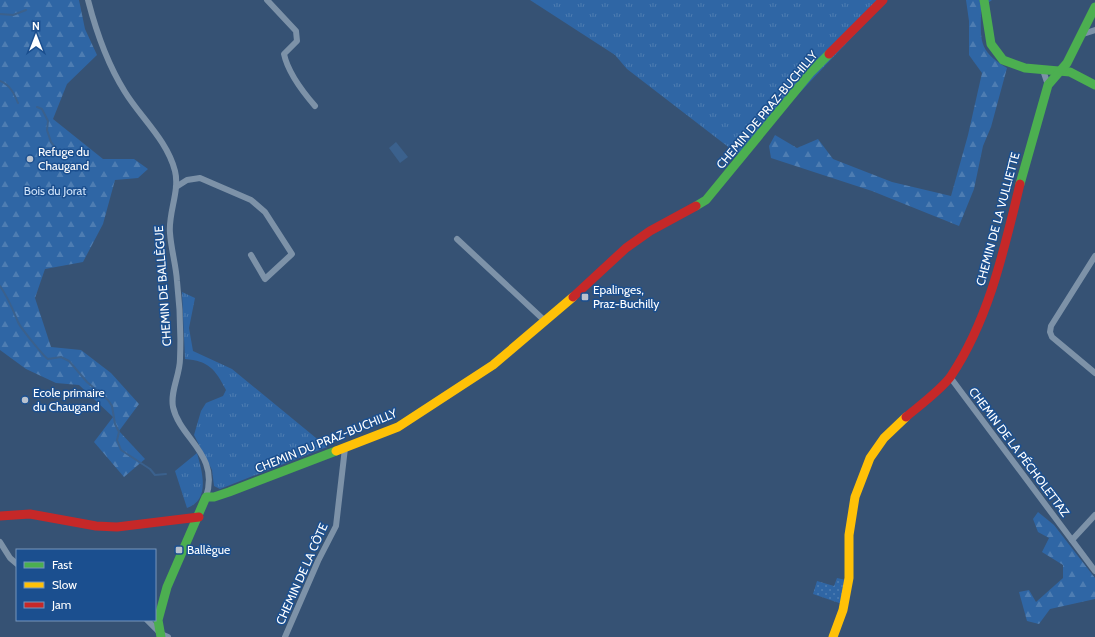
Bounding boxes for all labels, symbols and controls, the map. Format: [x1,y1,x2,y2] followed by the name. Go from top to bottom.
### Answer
[16,16,56,56] north arrow
[32,19,40,33] text: N
[713,47,821,172] street label: CHEMIN DE PRAZ-BUCHILLY
[38,144,89,173] place label: Refuge du Chaugand
[972,150,1023,287] street label: CHEMIN DE LA VULLIETTE
[25,154,35,164] marker: Refuge du Chaugand
[24,183,86,198] park label: Bois du Jorat
[151,225,174,347] street label: CHEMIN DE BALLÈGUE
[593,282,659,311] place label: Epalinges, Praz-Buchilly
[580,292,590,302] marker: Epalinges, Praz-Buchilly
[966,384,1073,520] street label: CHEMIN DE LA PÉCHOLETTAZ
[33,385,105,414] place label: Ecole primaire du Chaugand
[20,395,30,405] marker: Ecole primaire du Chaugand
[253,405,399,476] street label: CHEMIN DU PRAZ-BUCHILLY
[272,520,331,627] street label: CHEMIN DE LA CÔTE
[187,542,230,557] place label: Ballègue
[174,545,184,555] marker: Ballègue
[16,549,156,621] legend
[52,557,72,572] text: Fast
[52,577,77,592] text: Slow
[51,597,71,612] text: Jam

